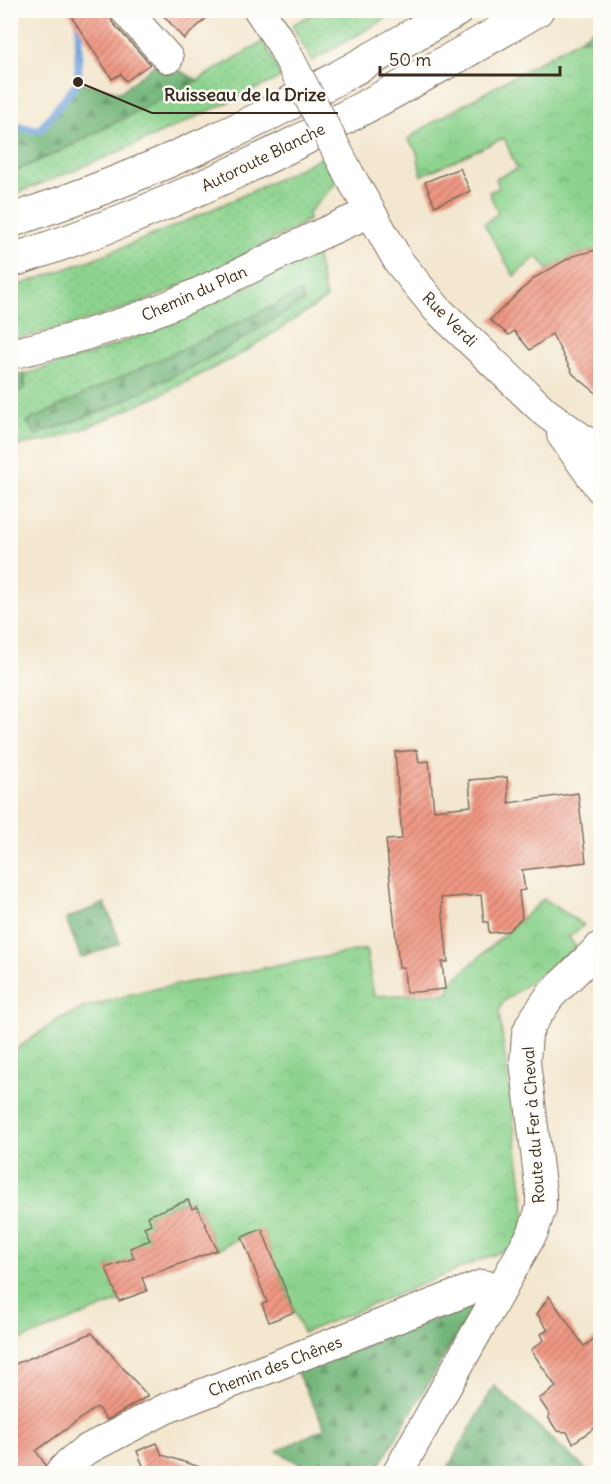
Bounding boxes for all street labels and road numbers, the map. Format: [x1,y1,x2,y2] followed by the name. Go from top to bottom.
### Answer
[198,118,328,196] street label: Autoroute Blanche
[138,261,250,325] street label: Chemin du Plan
[418,287,482,351] street label: Rue Verdi
[518,1046,548,1204] street label: Route du Fer à Cheval
[205,1331,345,1401] street label: Chemin des Chênes

